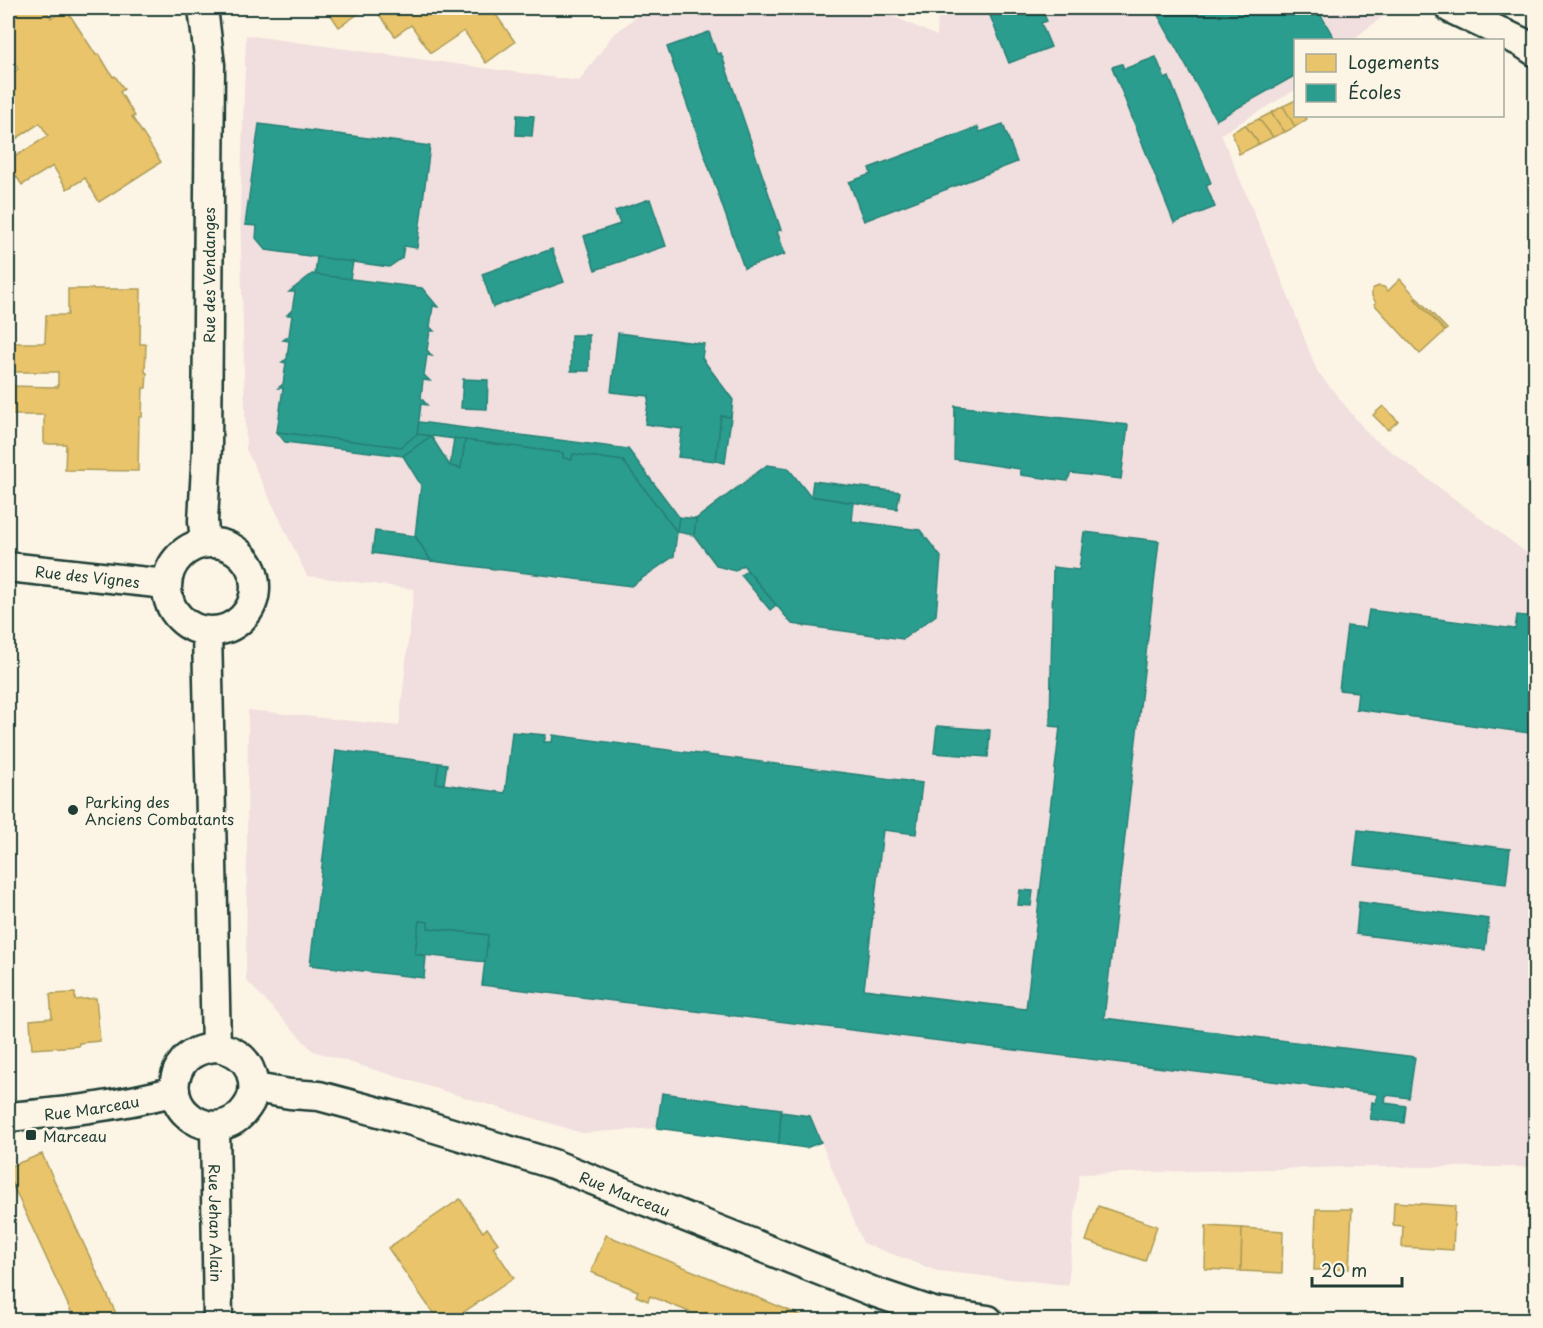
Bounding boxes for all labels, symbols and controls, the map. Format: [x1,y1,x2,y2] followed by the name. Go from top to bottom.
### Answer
[1294,39,1504,117] legend
[1348,48,1439,75] text: Logements
[1348,78,1401,105] text: Écoles
[197,207,220,343] street label: Rue des Vendanges
[34,558,141,593] street label: Rue des Vignes
[85,790,234,830] place label: Parking des Anciens Combatants
[66,803,80,817] marker: Parking des Anciens Combatants
[43,1088,141,1125] street label: Rue Marceau
[43,1124,107,1147] place label: Marceau
[24,1128,38,1142] marker: Marceau
[204,1164,229,1282] street label: Rue Jehan Alain
[576,1164,674,1221] street label: Rue Marceau
[1312,1250,1402,1288] scale bar
[1321,1256,1367,1283] text: 20 m

